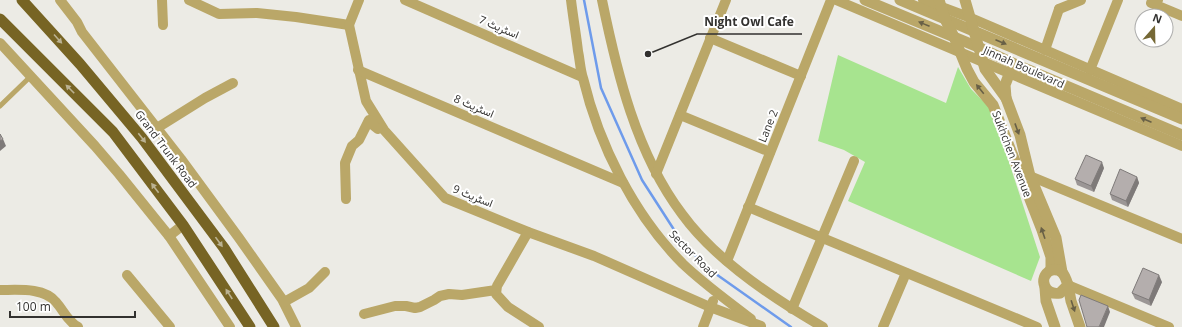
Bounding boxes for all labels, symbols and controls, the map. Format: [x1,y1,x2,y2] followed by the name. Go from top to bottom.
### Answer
[1134,8,1174,48] north arrow
[697,10,802,34] callout: Night Owl Cafe
[1151,10,1164,27] text: N
[477,11,521,42] street label: اسٹریٹ 7
[704,13,794,30] text: Night Owl Cafe
[917,21,929,27] one-way arrow
[53,34,62,44] one-way arrow
[995,40,1007,46] one-way arrow
[980,42,1067,91] street label: Jinnah Boulevard
[975,83,984,94] one-way arrow
[65,84,75,94] one-way arrow
[452,90,496,121] street label: اسٹریٹ 8
[132,107,201,191] street label: Grand Trunk Road
[754,107,781,144] street label: Lane 2
[989,108,1036,199] street label: Sukhchen Avenue
[1140,116,1152,122] one-way arrow
[1015,124,1021,136] one-way arrow
[138,132,146,143] one-way arrow
[451,181,495,210] street label: اسٹریٹ 9
[150,182,159,193] one-way arrow
[1040,226,1046,238] one-way arrow
[666,227,720,281] street label: Sector Road
[215,237,224,248] one-way arrow
[225,289,233,300] one-way arrow
[10,293,135,319] scale bar
[16,298,51,315] text: 100 m
[1070,301,1076,313] one-way arrow

